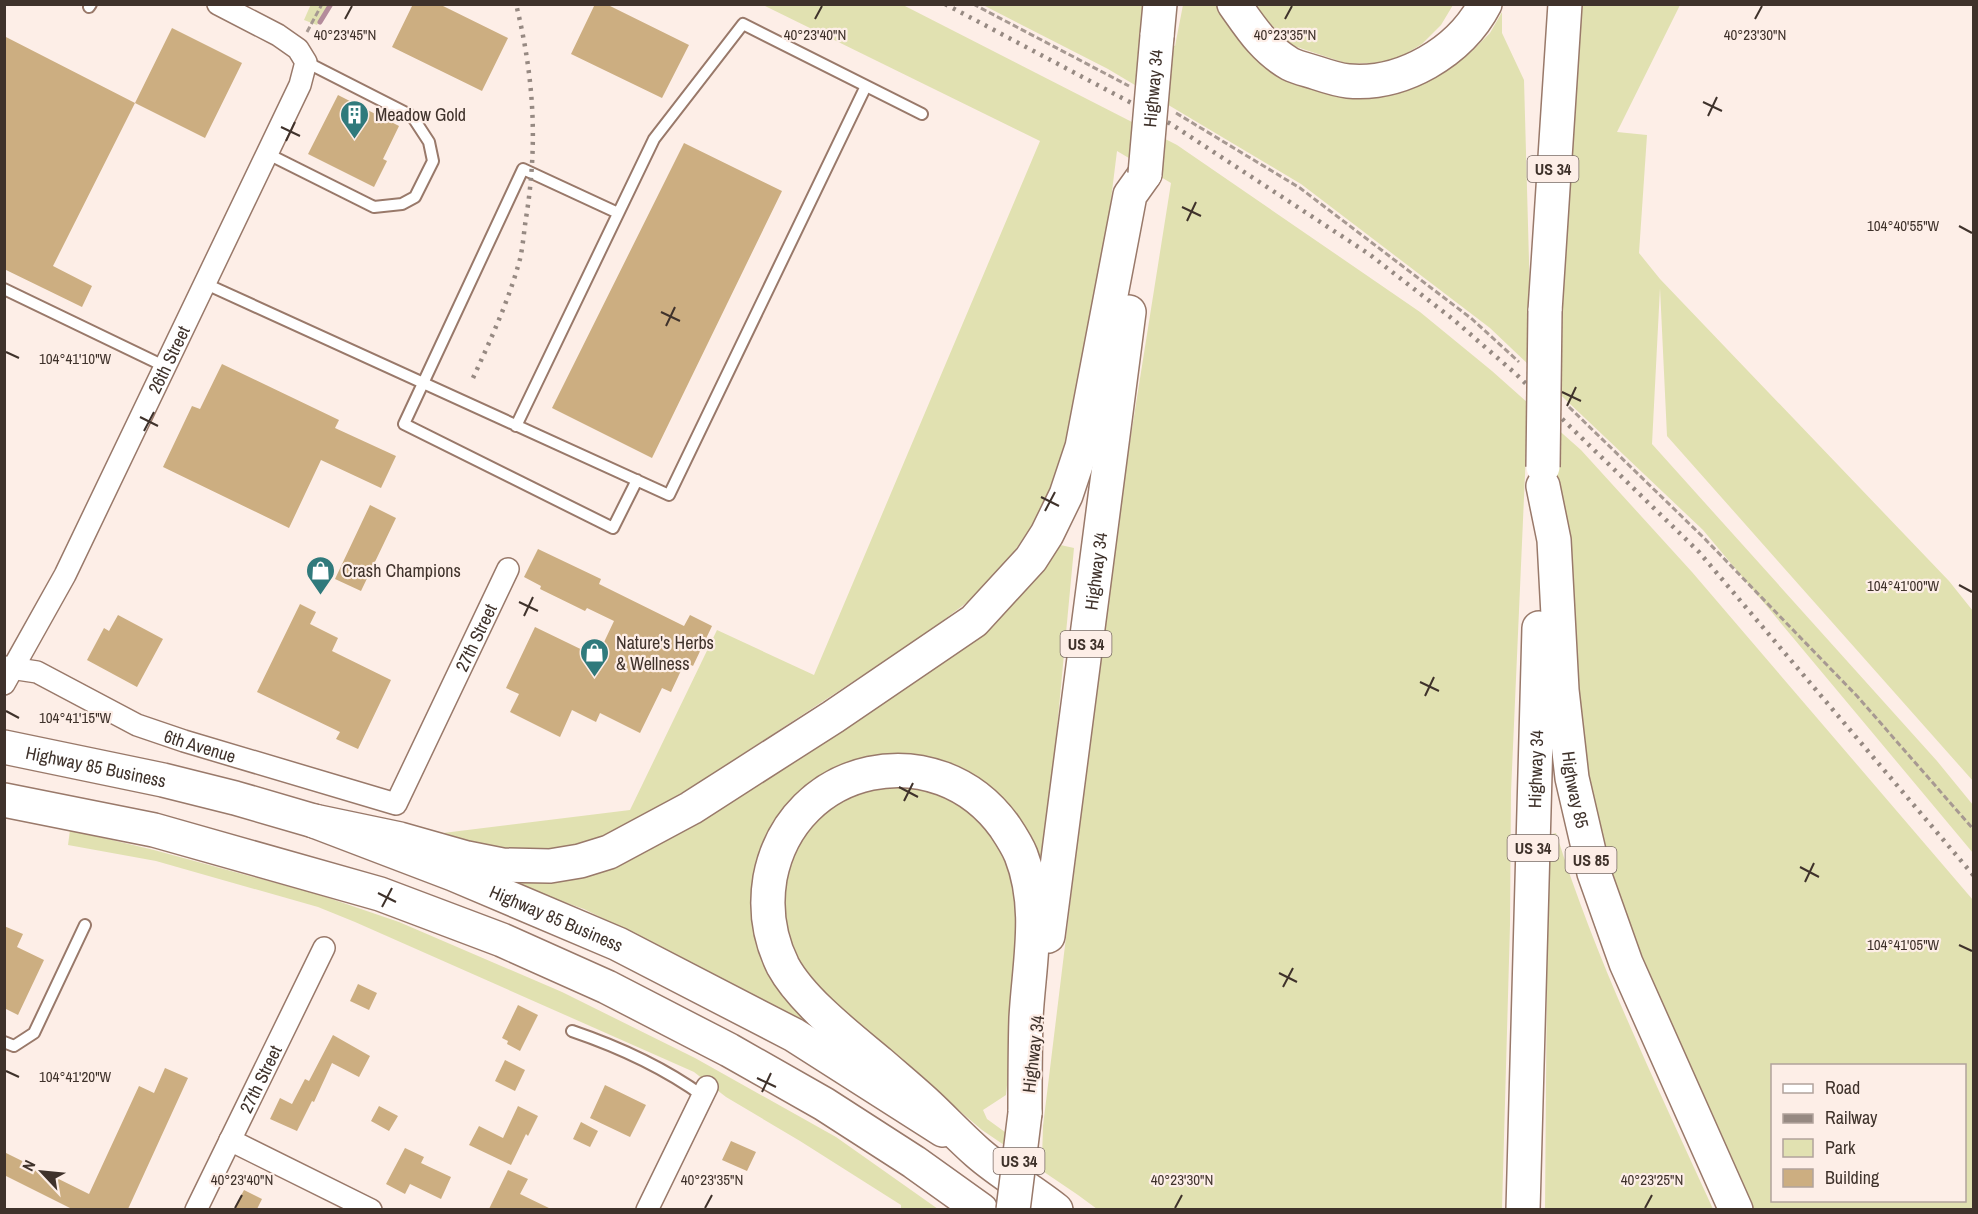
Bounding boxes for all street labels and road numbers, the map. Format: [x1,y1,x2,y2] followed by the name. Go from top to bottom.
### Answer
[1137,48,1168,128] street label: Highway 34
[1528,156,1578,182] road number: US 34
[141,321,195,397] street label: 26th Street
[1078,531,1113,611] street label: Highway 34
[449,599,502,675] street label: 27th Street
[1060,631,1112,657] road number: US 34
[161,723,239,768] street label: 6th Avenue
[1522,730,1549,809] street label: Highway 34
[24,739,169,793] street label: Highway 85 Business
[1557,750,1596,831] street label: Highway 85
[1508,835,1558,861] road number: US 34
[1566,847,1616,873] road number: US 85
[486,878,628,957] street label: Highway 85 Business
[1016,1014,1050,1094] street label: Highway 34
[233,1041,287,1117] street label: 27th Street
[994,1148,1044,1174] road number: US 34

